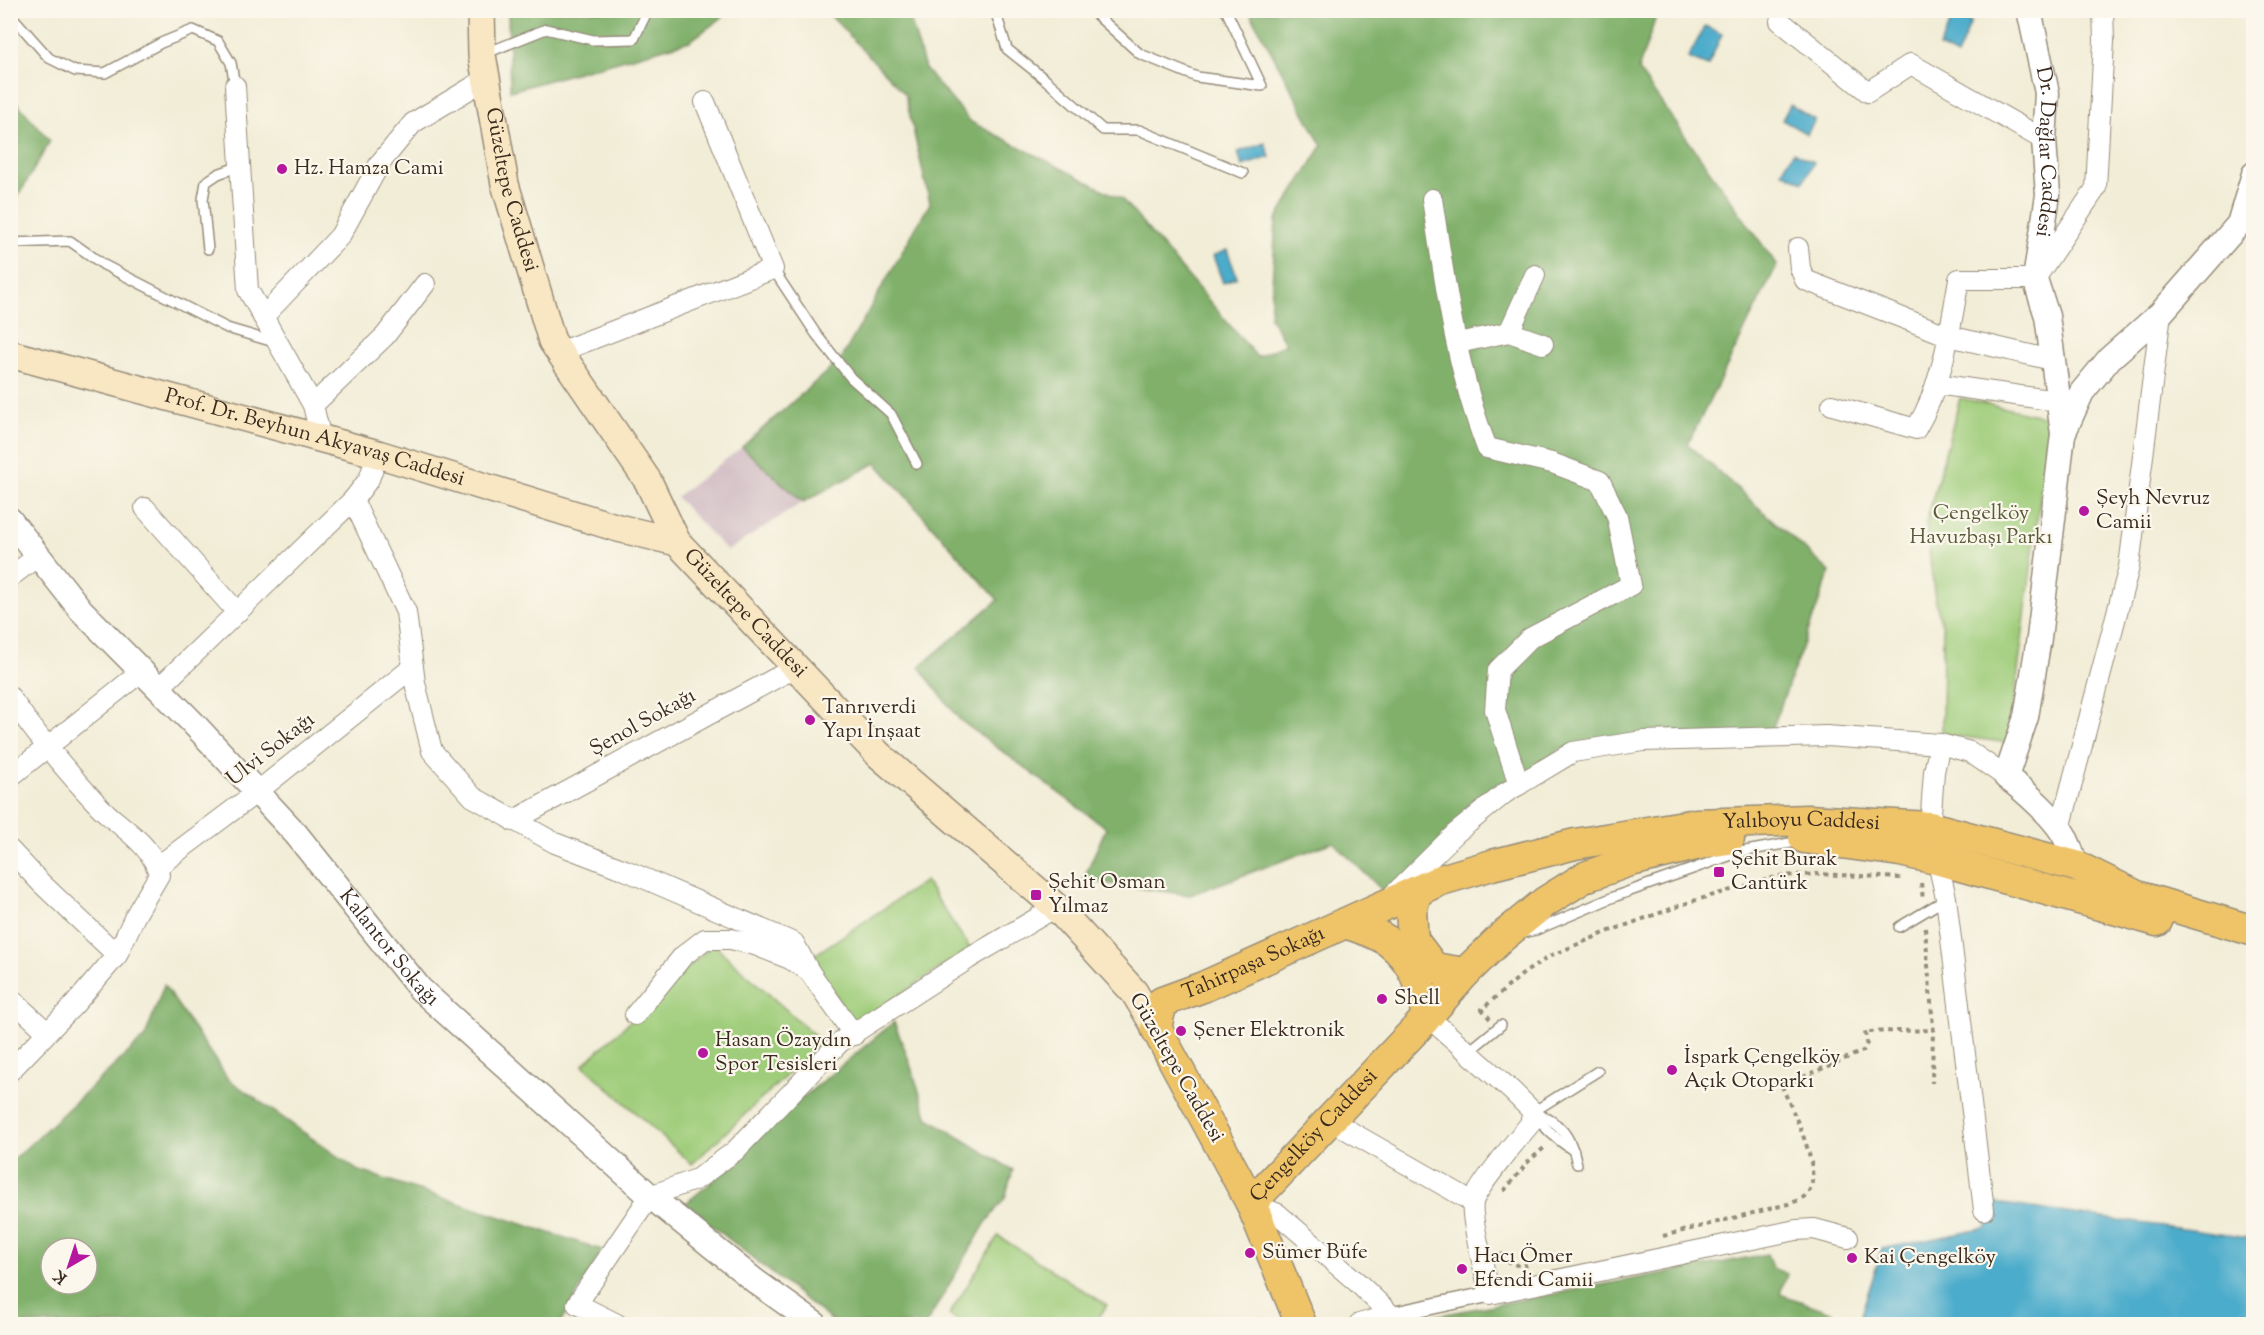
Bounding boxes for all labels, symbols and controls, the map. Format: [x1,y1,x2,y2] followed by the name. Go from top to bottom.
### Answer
[2027,64,2064,239] street label: Dr. Dağlar Caddesi
[477,105,546,276] street label: Güzeltepe Caddesi
[294,154,444,184] place label: Hz. Hamza Cami
[275,162,289,176] marker: Hz. Hamza Cami
[161,382,468,495] street label: Prof. Dr. Beyhun Akyavaş Caddesi
[2096,484,2210,538] place label: Şeyh Nevruz Camii
[1910,499,2052,553] park label: Çengelköy Havuzbaşı Parkı
[2077,504,2091,518] marker: Şeyh Nevruz Camii
[676,542,814,685] street label: Güzeltepe Caddesi
[584,681,702,765] street label: Şenol Sokağı
[822,693,921,747] place label: Tanrıverdi Yapı İnşaat
[220,706,322,794] street label: Ulvi Sokağı
[803,713,817,727] marker: Tanrıverdi Yapı İnşaat
[1722,805,1881,839] street label: Yalıboyu Caddesi
[1731,845,1838,899] place label: Şehit Burak Cantürk
[1712,865,1726,879] marker: Şehit Burak Cantürk
[1048,868,1166,922] place label: Şehit Osman Yılmaz
[331,883,445,1014] street label: Kalantor Sokağı
[1029,888,1043,902] marker: Şehit Osman Yılmaz
[1178,919,1330,1008] street label: Tahirpaşa Sokağı
[1394,984,1440,1014] place label: Shell
[1121,988,1231,1149] street label: Güzeltepe Caddesi
[1375,992,1389,1006] marker: Shell
[1193,1016,1346,1046] place label: Şener Elektronik
[1174,1024,1188,1038] marker: Şener Elektronik
[715,1026,852,1080] place label: Hasan Özaydın Spor Tesisleri
[1684,1043,1841,1097] place label: İspark Çengelköy Açık Otoparkı
[696,1046,710,1060] marker: Hasan Özaydın Spor Tesisleri
[1243,1063,1385,1210] street label: Çengelköy Caddesi
[1665,1063,1679,1077] marker: İspark Çengelköy Açık Otoparkı
[39,1236,99,1296] north arrow
[1262,1238,1368,1268] place label: Sümer Büfe
[1474,1242,1593,1296] place label: Hacı Ömer Efendi Camii
[1864,1243,1996,1273] place label: Kai Çengelköy
[1243,1246,1257,1260] marker: Sümer Büfe
[1845,1251,1859,1265] marker: Kai Çengelköy
[1455,1262,1469,1276] marker: Hacı Ömer Efendi Camii
[49,1263,73,1288] text: K

